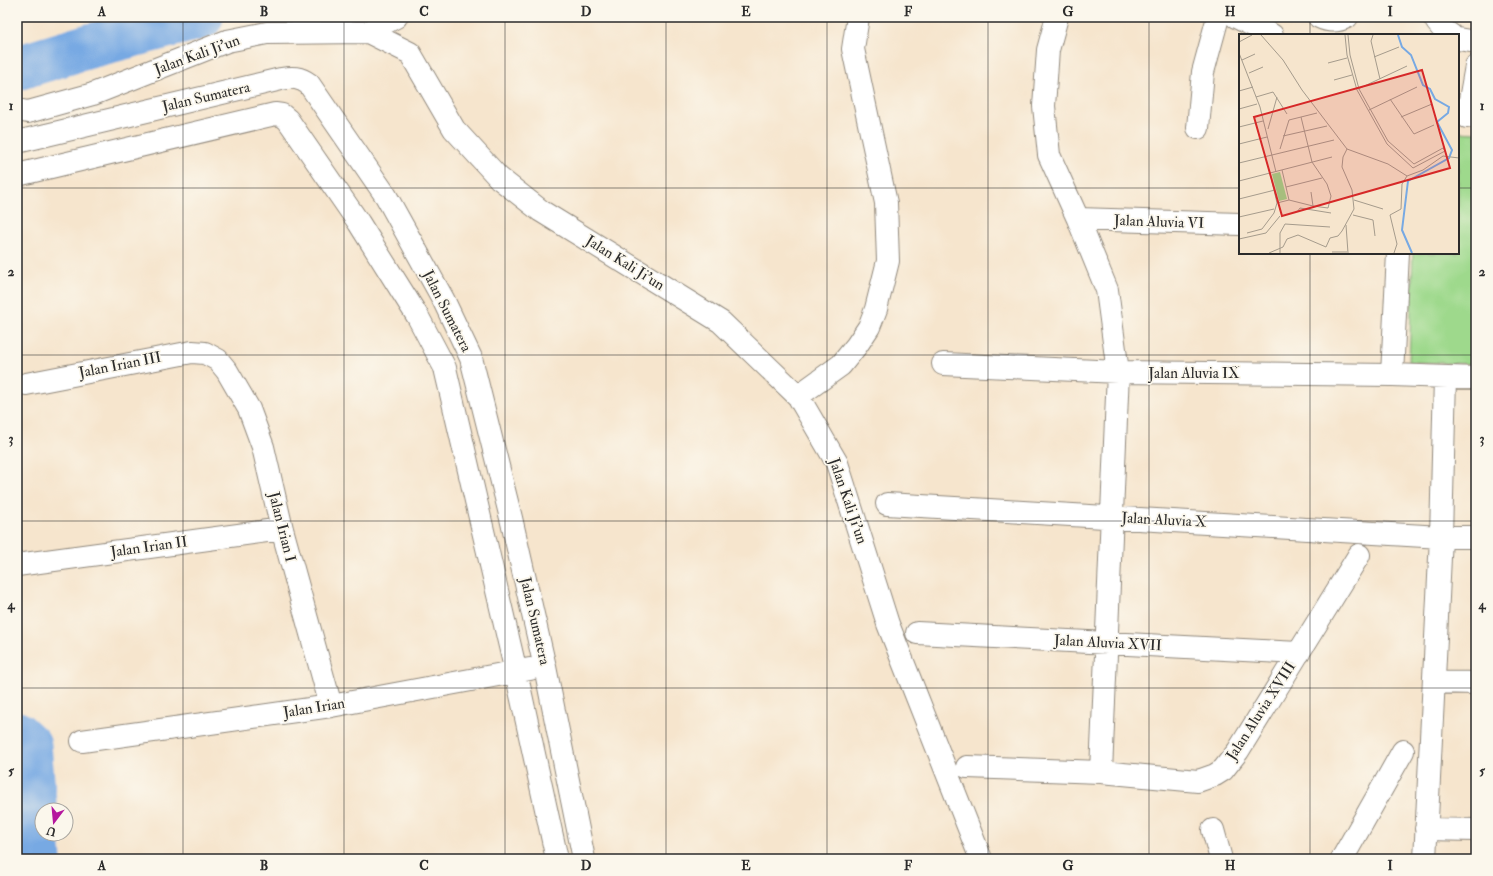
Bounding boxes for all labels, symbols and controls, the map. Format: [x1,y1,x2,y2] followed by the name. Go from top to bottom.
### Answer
[97,4,107,20] text: A
[260,4,268,20] text: B
[419,4,429,20] text: C
[581,4,592,20] text: D
[741,4,751,20] text: E
[904,4,913,20] text: F
[1063,4,1074,20] text: G
[1225,4,1236,20] text: H
[1387,4,1393,20] text: I
[151,31,243,81] street label: Jalan Kali Ji'un
[1239,34,1459,254] inset map
[159,77,253,118] street label: Jalan Sumatera
[9,98,14,114] text: 1
[1480,98,1485,114] text: 1
[1113,211,1204,234] street label: Jalan Aluvia VI
[581,231,668,296] street label: Jalan Kali Ji'un
[8,264,15,280] text: 2
[1479,264,1486,280] text: 2
[417,266,476,356] street label: Jalan Sumatera
[76,348,163,383] street label: Jalan Irian III
[1147,364,1240,384] street label: Jalan Aluvia IX
[9,431,14,447] text: 3
[1480,431,1485,447] text: 3
[823,455,872,547] street label: Jalan Kali Ji'un
[263,489,300,564] street label: Jalan Irian I
[1120,508,1207,533] street label: Jalan Aluvia X
[108,532,189,563] street label: Jalan Irian II
[514,574,555,668] street label: Jalan Sumatera
[6,597,15,613] text: 4
[1477,597,1486,613] text: 4
[1053,631,1162,656] street label: Jalan Aluvia XVII
[1221,658,1301,765] street label: Jalan Aluvia XVIII
[281,694,347,723] street label: Jalan Irian
[8,763,14,779] text: 5
[1479,763,1485,779] text: 5
[34,802,74,842] north arrow
[44,823,58,839] text: U
[97,858,107,874] text: A
[260,858,268,874] text: B
[419,858,429,874] text: C
[581,858,592,874] text: D
[741,858,751,874] text: E
[904,858,913,874] text: F
[1063,858,1074,874] text: G
[1225,858,1236,874] text: H
[1387,858,1393,874] text: I

